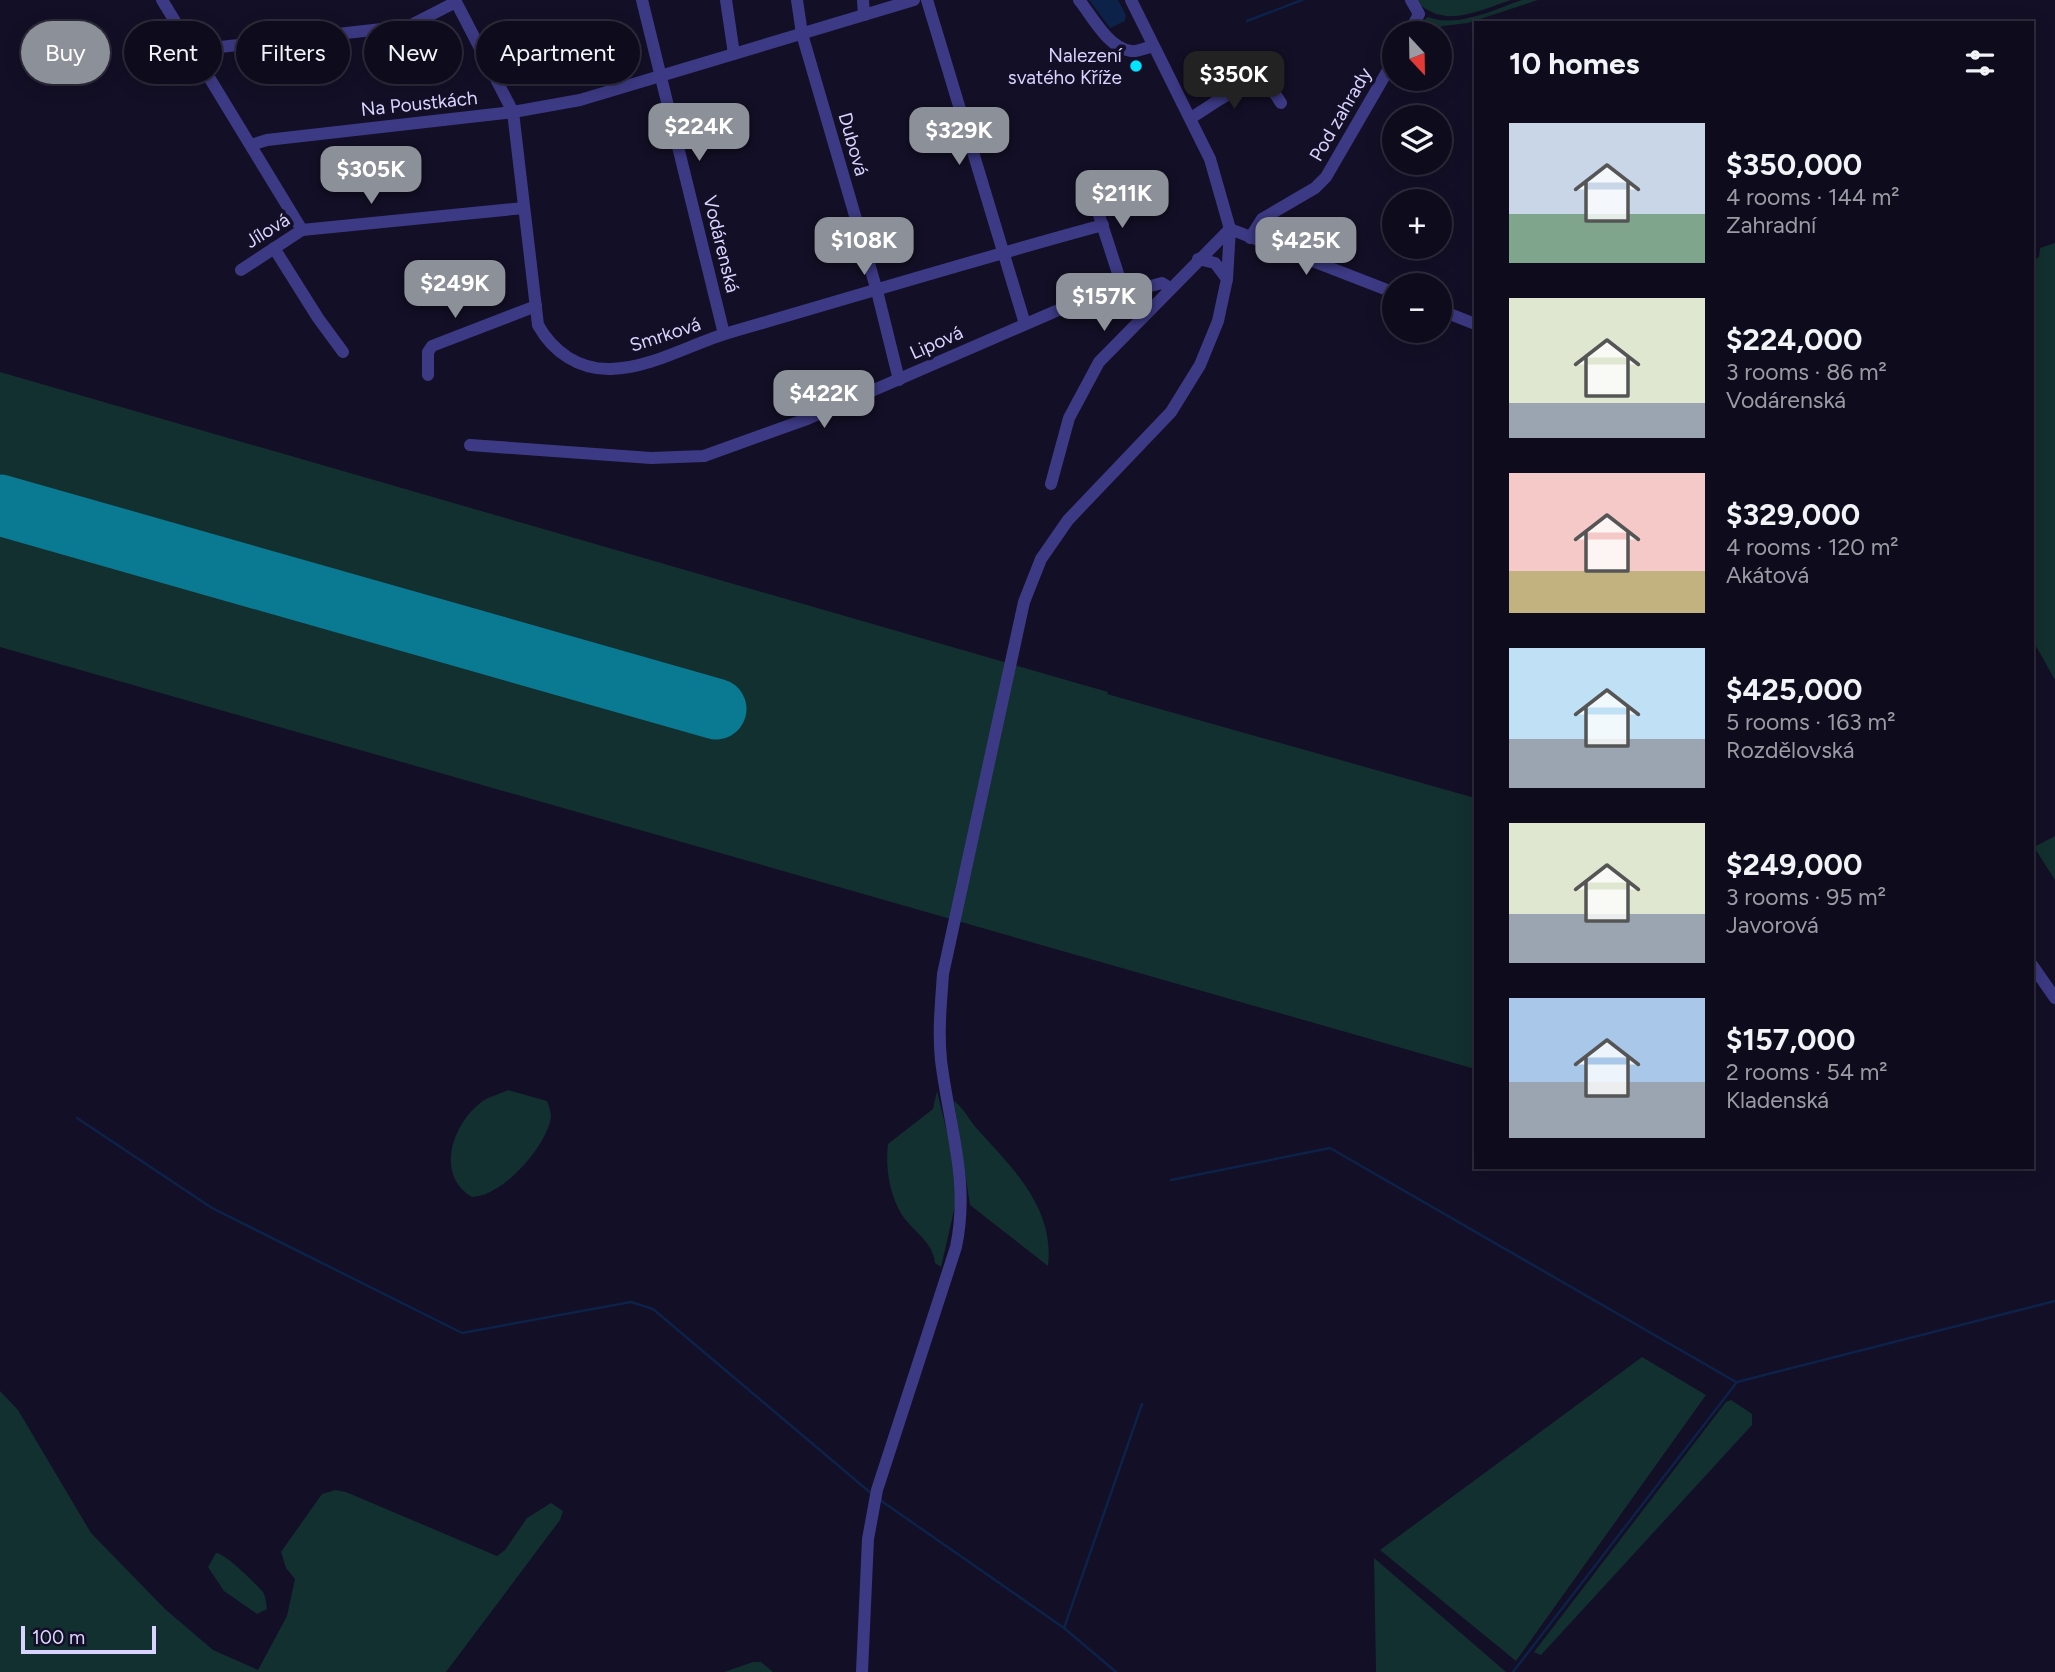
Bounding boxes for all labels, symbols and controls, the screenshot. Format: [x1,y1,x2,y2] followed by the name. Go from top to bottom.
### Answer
[21,21,110,84] chip: Buy
[124,21,222,84] chip: Rent
[236,21,350,84] chip: Filters
[364,21,462,84] chip: New
[476,21,640,84] chip: Apartment
[1382,21,1452,91] north arrow
[1382,21,1452,343] map controls
[1008,44,1124,89] place label: Nalezení svatého Kříže
[1961,44,1999,82] icon: filters
[1509,45,1640,82] text: 10 homes
[1185,52,1283,111] pin: $350K
[1128,58,1144,74] marker: Nalezení svatého Kříže
[1199,60,1269,88] text: $350K
[1304,63,1377,165] street label: Pod zahrady
[360,86,478,121] street label: Na Poustkách
[650,104,748,163] pin: $224K
[1382,105,1452,175] button: layers
[910,108,1008,167] pin: $329K
[834,110,874,179] street label: Dubová
[664,112,734,140] text: $224K
[925,116,993,144] text: $329K
[322,146,420,206] pin: $305K
[1726,146,1862,183] text: $350,000
[1565,151,1649,235] icon: home
[336,155,406,183] text: $305K
[1073,170,1171,230] pin: $211K
[1092,179,1152,207] text: $211K
[1726,183,1900,211] text: 4 rooms · 144 m²
[1382,189,1452,259] button: +
[698,193,745,295] street label: Vodárenská
[241,208,294,253] street label: Jílová
[1726,211,1816,239] text: Zahradní
[815,218,913,277] pin: $108K
[1257,218,1355,277] pin: $425K
[831,226,897,254] text: $108K
[1271,226,1341,254] text: $425K
[406,260,504,320] pin: $249K
[420,269,490,297] text: $249K
[1382,273,1452,343] button: −
[1055,274,1153,333] pin: $157K
[1072,282,1136,310] text: $157K
[627,312,704,357] street label: Smrková
[906,321,966,364] street label: Lipová
[1726,321,1862,358] text: $224,000
[1565,326,1649,410] icon: home
[1726,358,1887,386] text: 3 rooms · 86 m²
[775,370,873,430] pin: $422K
[789,379,859,407] text: $422K
[1726,386,1846,414] text: Vodárenská
[1726,496,1860,533] text: $329,000
[1565,501,1649,585] icon: home
[1726,533,1899,561] text: 4 rooms · 120 m²
[1726,561,1809,589] text: Akátová
[1726,671,1862,708] text: $425,000
[1565,676,1649,760] icon: home
[1726,708,1895,736] text: 5 rooms · 163 m²
[1726,736,1854,764] text: Rozdělovská
[1726,846,1862,883] text: $249,000
[1565,851,1649,935] icon: home
[1726,883,1886,911] text: 3 rooms · 95 m²
[1726,911,1819,939] text: Javorová
[1726,1021,1855,1058] text: $157,000
[1565,1026,1649,1110] icon: home
[1726,1058,1888,1086] text: 2 rooms · 54 m²
[1726,1086,1829,1114] text: Kladenská
[21,1623,156,1655] scale bar
[32,1626,85,1649] text: 100 m

